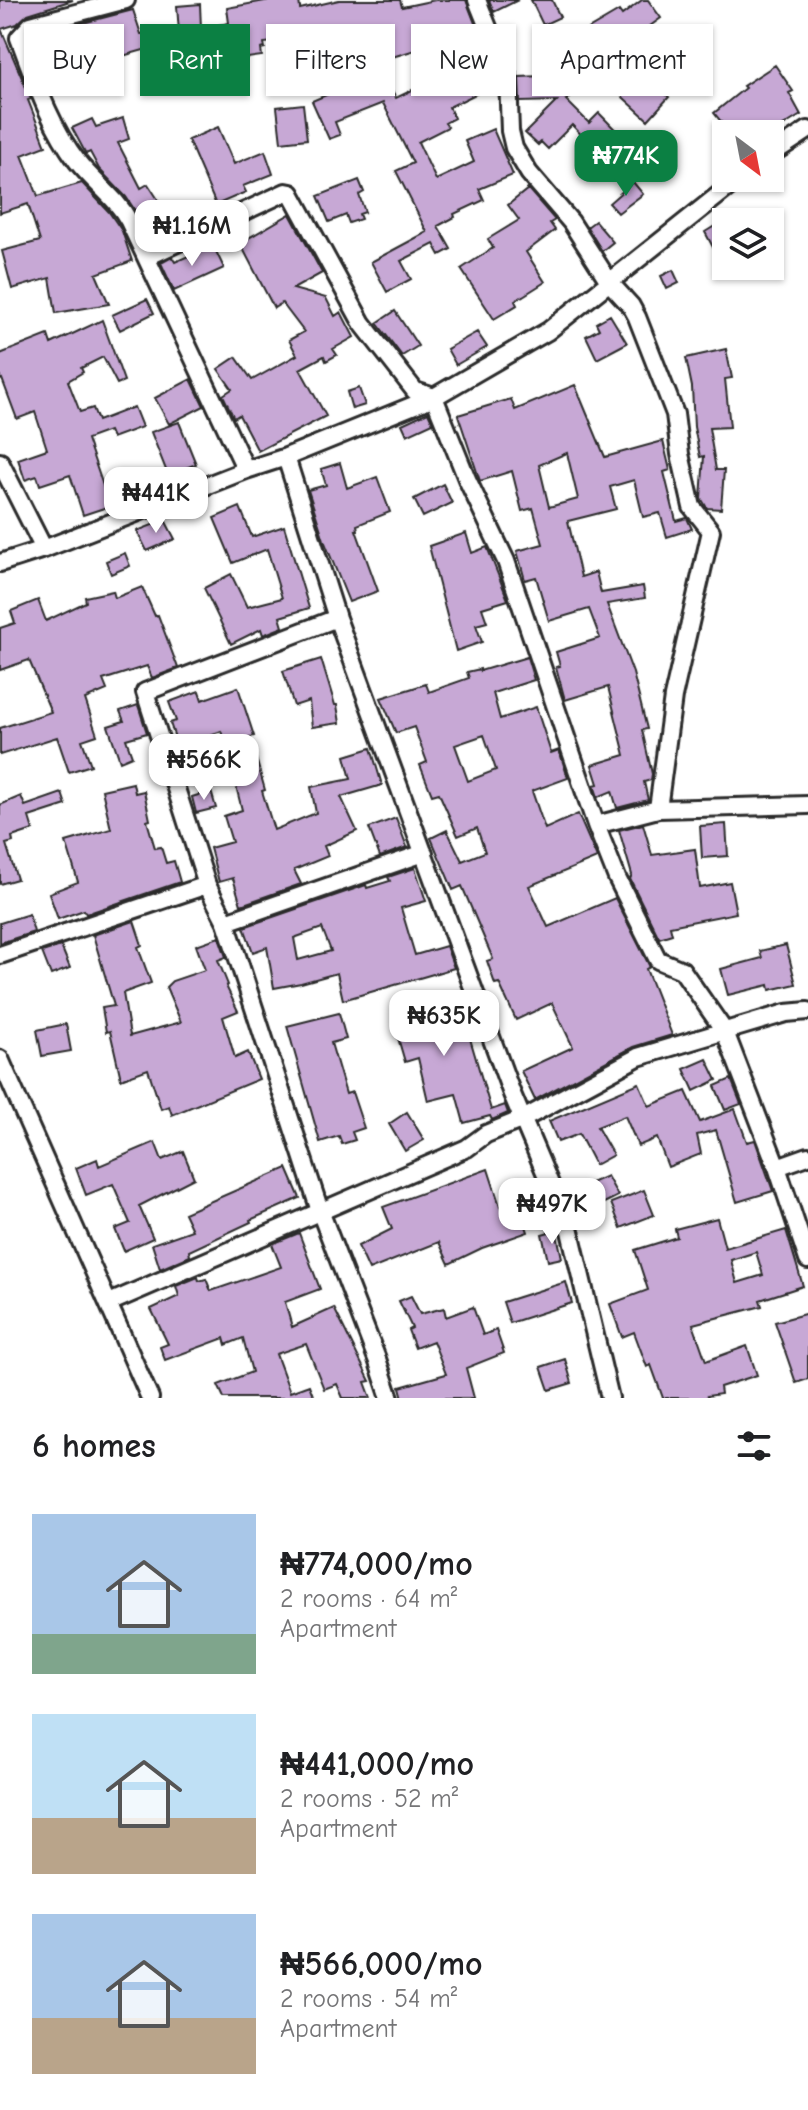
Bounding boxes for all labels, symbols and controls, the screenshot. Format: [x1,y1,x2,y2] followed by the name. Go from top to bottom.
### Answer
[24,24,124,96] chip: Buy
[140,24,250,96] chip: Rent
[266,24,395,96] chip: Filters
[411,24,516,96] chip: New
[532,24,713,96] chip: Apartment
[712,120,784,192] north arrow
[712,120,784,280] map controls
[570,130,682,198] pin: ₦774K
[593,141,659,171] text: ₦774K
[127,200,257,268] pin: ₦1.16M
[712,208,784,280] button: layers
[153,211,231,241] text: ₦1.16M
[100,467,212,535] pin: ₦441K
[122,478,190,508] text: ₦441K
[148,734,260,802] pin: ₦566K
[167,745,241,775] text: ₦566K
[388,990,500,1058] pin: ₦635K
[407,1001,481,1031] text: ₦635K
[496,1178,608,1246] pin: ₦497K
[517,1189,587,1219] text: ₦497K
[732,1424,776,1468] icon: filters
[32,1426,156,1466] text: 6 homes
[280,1544,473,1584] text: ₦774,000/mo
[96,1546,192,1642] icon: home
[280,1584,457,1614] text: 2 rooms · 64 m²
[280,1614,396,1644] text: Apartment
[280,1744,474,1784] text: ₦441,000/mo
[96,1746,192,1842] icon: home
[280,1784,458,1814] text: 2 rooms · 52 m²
[280,1814,396,1844] text: Apartment
[280,1944,483,1984] text: ₦566,000/mo
[96,1946,192,2042] icon: home
[280,1984,457,2014] text: 2 rooms · 54 m²
[280,2014,396,2044] text: Apartment

